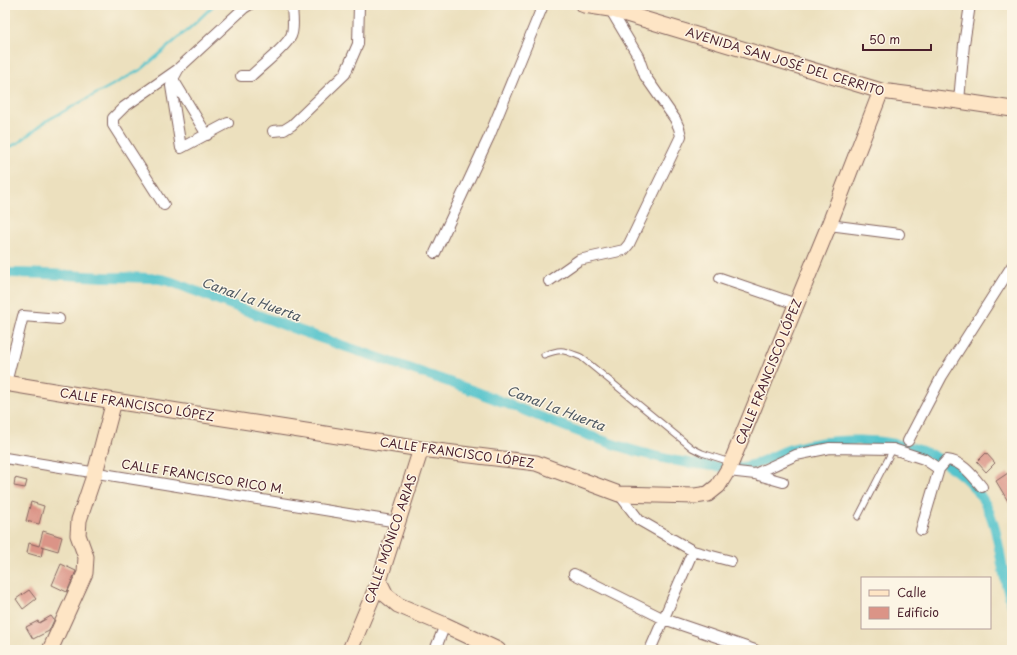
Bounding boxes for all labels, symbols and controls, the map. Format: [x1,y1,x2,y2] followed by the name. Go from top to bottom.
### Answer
[684,22,887,100] street label: AVENIDA SAN JOSÉ DEL CERRITO
[863,26,931,52] scale bar
[869,30,900,48] text: 50 m
[199,272,304,325] water label: Canal La Huerta
[730,296,806,447] street label: CALLE FRANCISCO LÓPEZ
[504,380,609,435] water label: Canal La Huerta
[59,383,216,425] street label: CALLE FRANCISCO LÓPEZ
[379,432,536,472] street label: CALLE FRANCISCO LÓPEZ
[120,454,286,498] street label: CALLE FRANCISCO RICO M.
[359,471,421,606] street label: CALLE MÓNICO ARIAS
[861,577,991,629] legend
[897,583,927,601] text: Calle
[897,603,939,621] text: Edificio

